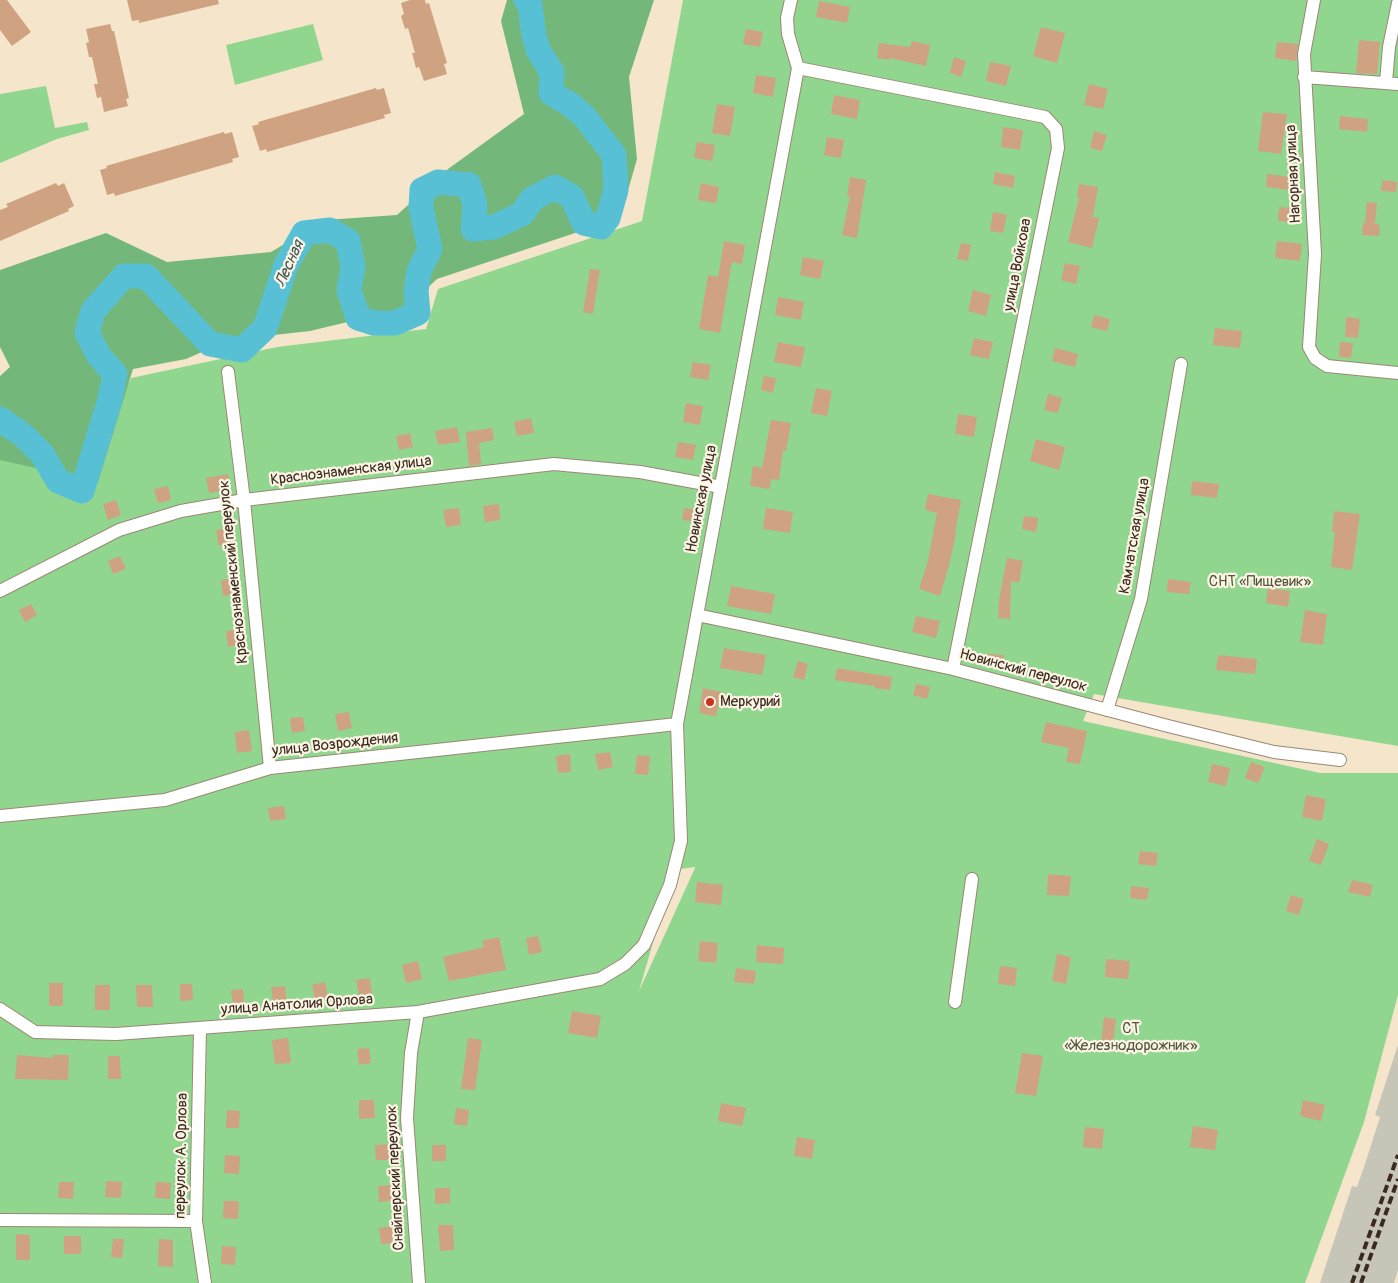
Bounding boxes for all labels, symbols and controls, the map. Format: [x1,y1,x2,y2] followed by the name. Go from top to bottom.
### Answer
[1282,124,1306,224] street label: Нагорная улица
[1000,217,1036,313] street label: улица Войкова
[271,238,309,290] water label: Лесная
[683,444,721,554] street label: Новинская улица
[269,452,433,490] street label: Краснознаменская улица
[1116,477,1154,595] street label: Камчатская улица
[215,479,253,665] street label: Краснознаменский переулок
[1209,573,1311,591] park label: СНТ «Пищевик»
[957,645,1089,697] street label: Новинский переулок
[720,693,780,711] place label: Меркурий
[704,696,716,708] marker: Меркурий
[271,729,399,761] street label: улица Возрождения
[220,991,374,1019] street label: улица Анатолия Орлова
[1064,1020,1198,1055] park label: СТ «Железнодорожник»
[172,1093,192,1219] street label: переулок А. Орлова
[383,1105,409,1251] street label: Снайперский переулок

